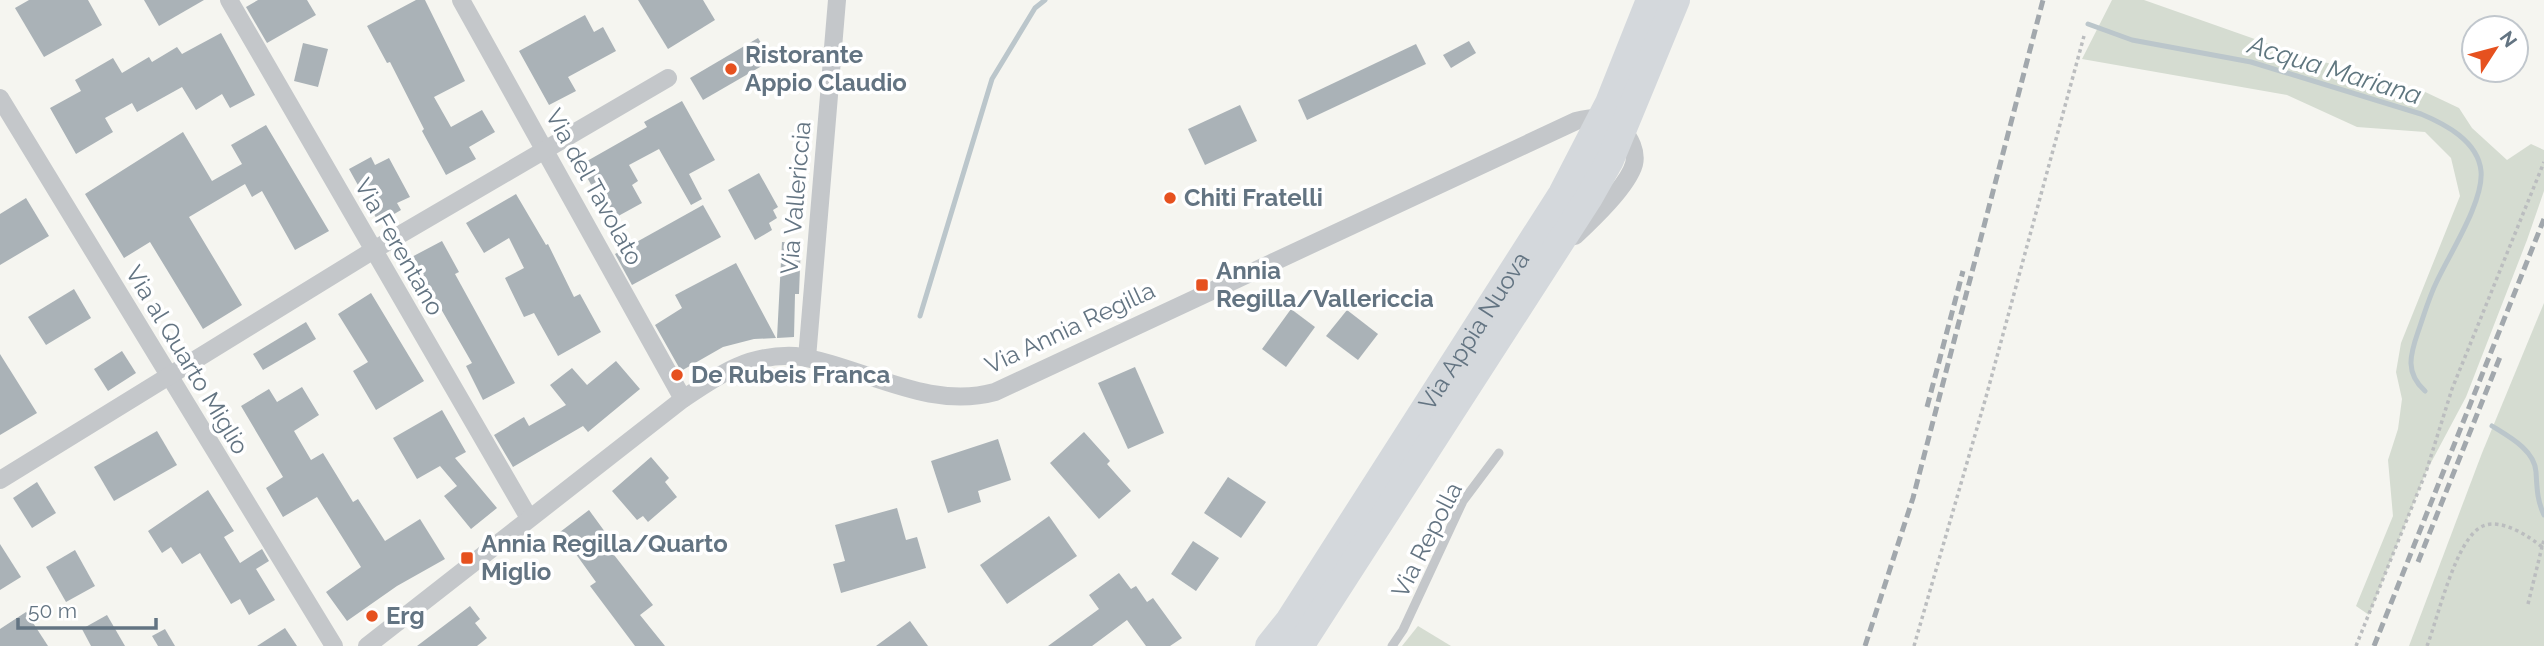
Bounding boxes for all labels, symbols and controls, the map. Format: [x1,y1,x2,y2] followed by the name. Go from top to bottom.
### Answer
[2460,14,2530,84] north arrow
[2496,27,2522,51] text: N
[2243,29,2425,111] water label: Acqua Mariana
[745,40,907,97] place label: Ristorante Appio Claudio
[723,61,739,77] marker: Ristorante Appio Claudio
[540,104,649,270] street label: Via del Tavolato
[774,120,817,276] street label: Via Vallericcia
[348,173,450,320] street label: Via Ferentano
[1184,183,1323,212] place label: Chiti Fratelli
[1162,190,1178,206] marker: Chiti Fratelli
[1412,246,1535,416] street label: Via Appia Nuova
[1216,256,1434,313] place label: Annia Regilla/Vallericcia
[120,260,255,459] street label: Via al Quarto Miglio
[980,275,1159,380] street label: Via Annia Regilla
[1194,277,1210,293] marker: Annia Regilla/Vallericcia
[691,360,890,389] place label: De Rubeis Franca
[669,367,685,383] marker: De Rubeis Franca
[1385,477,1468,602] street label: Via Repolla
[481,529,728,586] place label: Annia Regilla/Quarto Miglio
[459,550,475,566] marker: Annia Regilla/Quarto Miglio
[18,586,156,630] scale bar
[28,598,77,623] text: 50 m
[386,601,425,630] place label: Erg
[364,608,380,624] marker: Erg

